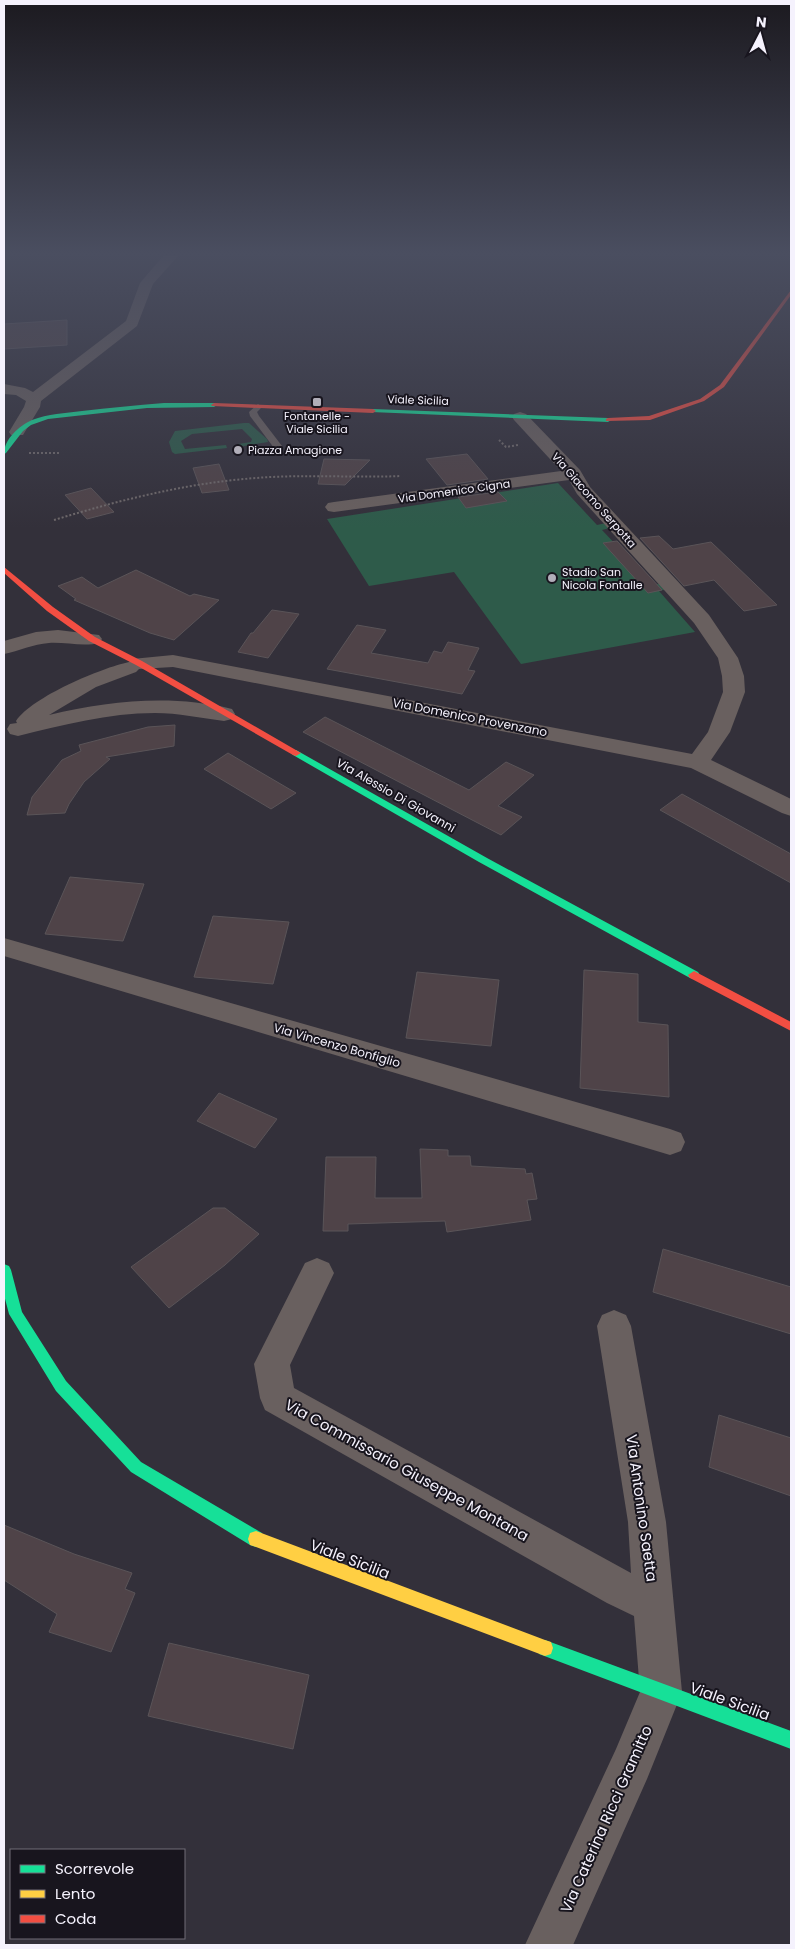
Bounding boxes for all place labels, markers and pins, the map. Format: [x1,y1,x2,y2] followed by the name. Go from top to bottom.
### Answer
[311,396,323,408] marker: Fontanelle - Viale Sicilia
[284,408,350,437] place label: Fontanelle - Viale Sicilia
[248,442,342,458] place label: Piazza Amagione
[232,444,244,456] marker: Piazza Amagione
[562,564,643,593] place label: Stadio San Nicola Fontalle
[546,572,558,584] marker: Stadio San Nicola Fontalle

